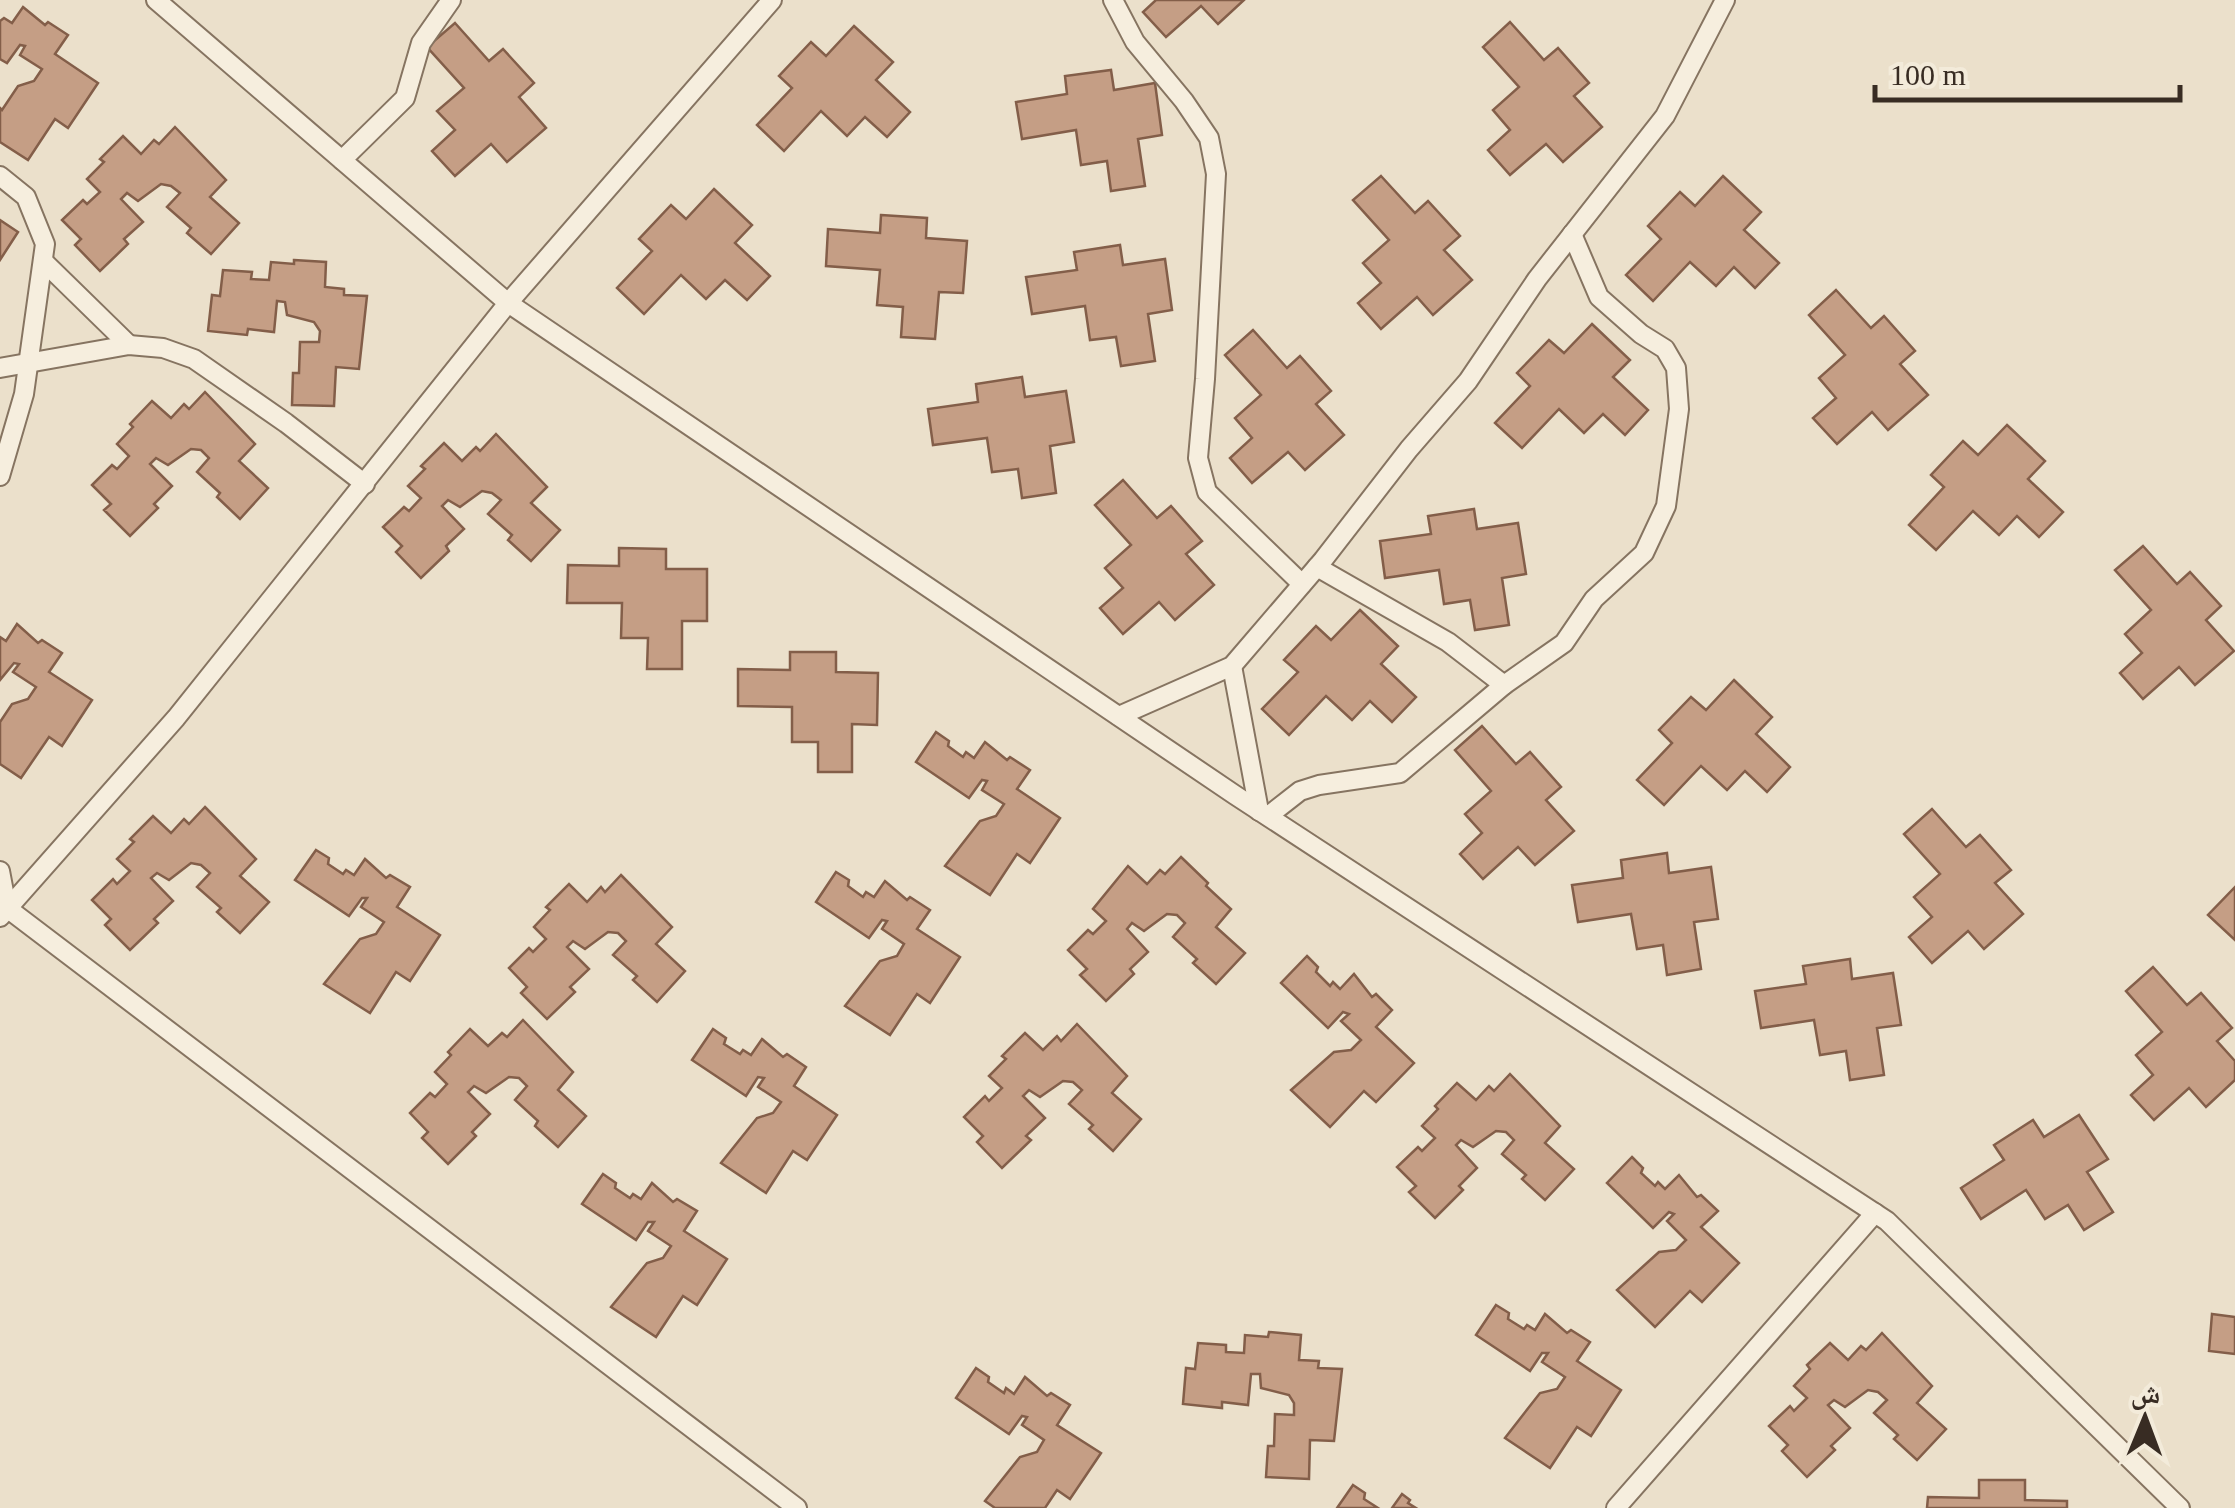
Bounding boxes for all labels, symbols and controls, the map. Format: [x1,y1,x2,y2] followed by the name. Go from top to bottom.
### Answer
[1875,40,2180,102] scale bar
[1890,58,1966,91] text: 100 m
[2095,1368,2195,1468] north arrow
[2130,1378,2161,1410] text: ش

